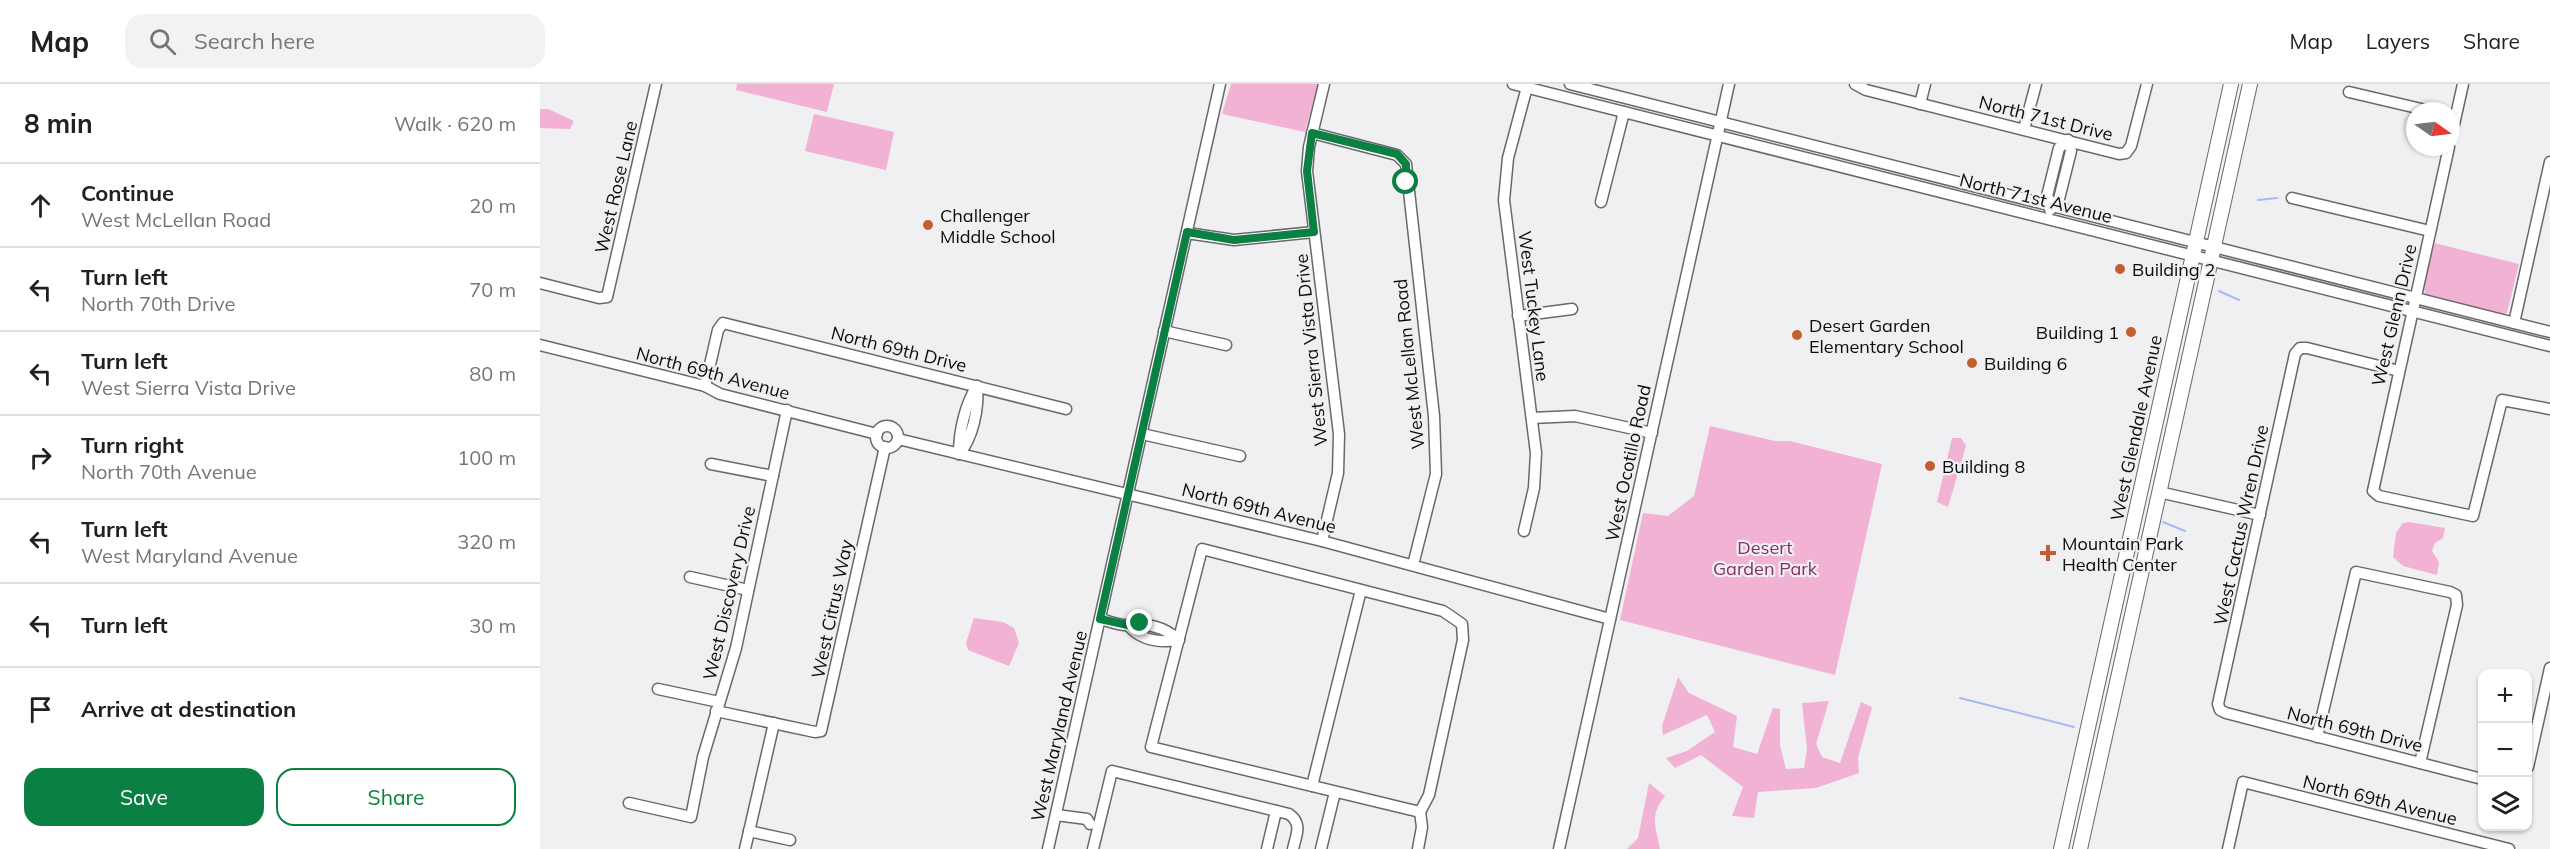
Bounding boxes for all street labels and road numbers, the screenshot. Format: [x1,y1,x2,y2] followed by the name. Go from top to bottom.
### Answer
[1977,90,2115,146] street label: North 71st Drive
[590,118,642,256] street label: West Rose Lane
[1957,168,2115,228] street label: North 71st Avenue
[1513,229,1555,383] street label: West Tuckey Lane
[2366,242,2422,388] street label: West Glenn Drive
[1289,253,1333,447] street label: West Sierra Vista Drive
[1389,278,1429,450] street label: West McLellan Road
[829,321,969,377] street label: North 69th Drive
[2105,333,2167,523] street label: West Glendale Avenue
[634,341,792,405] street label: North 69th Avenue
[1600,383,1656,543] street label: West Ocotillo Road
[2208,423,2274,627] street label: West Cactus Wren Drive
[1180,478,1338,538] street label: North 69th Avenue
[698,504,760,682] street label: West Discovery Drive
[806,537,858,680] street label: West Citrus Way
[1026,628,1092,824] street label: West Maryland Avenue
[2285,701,2425,757] street label: North 69th Drive
[2301,770,2459,830] street label: North 69th Avenue

